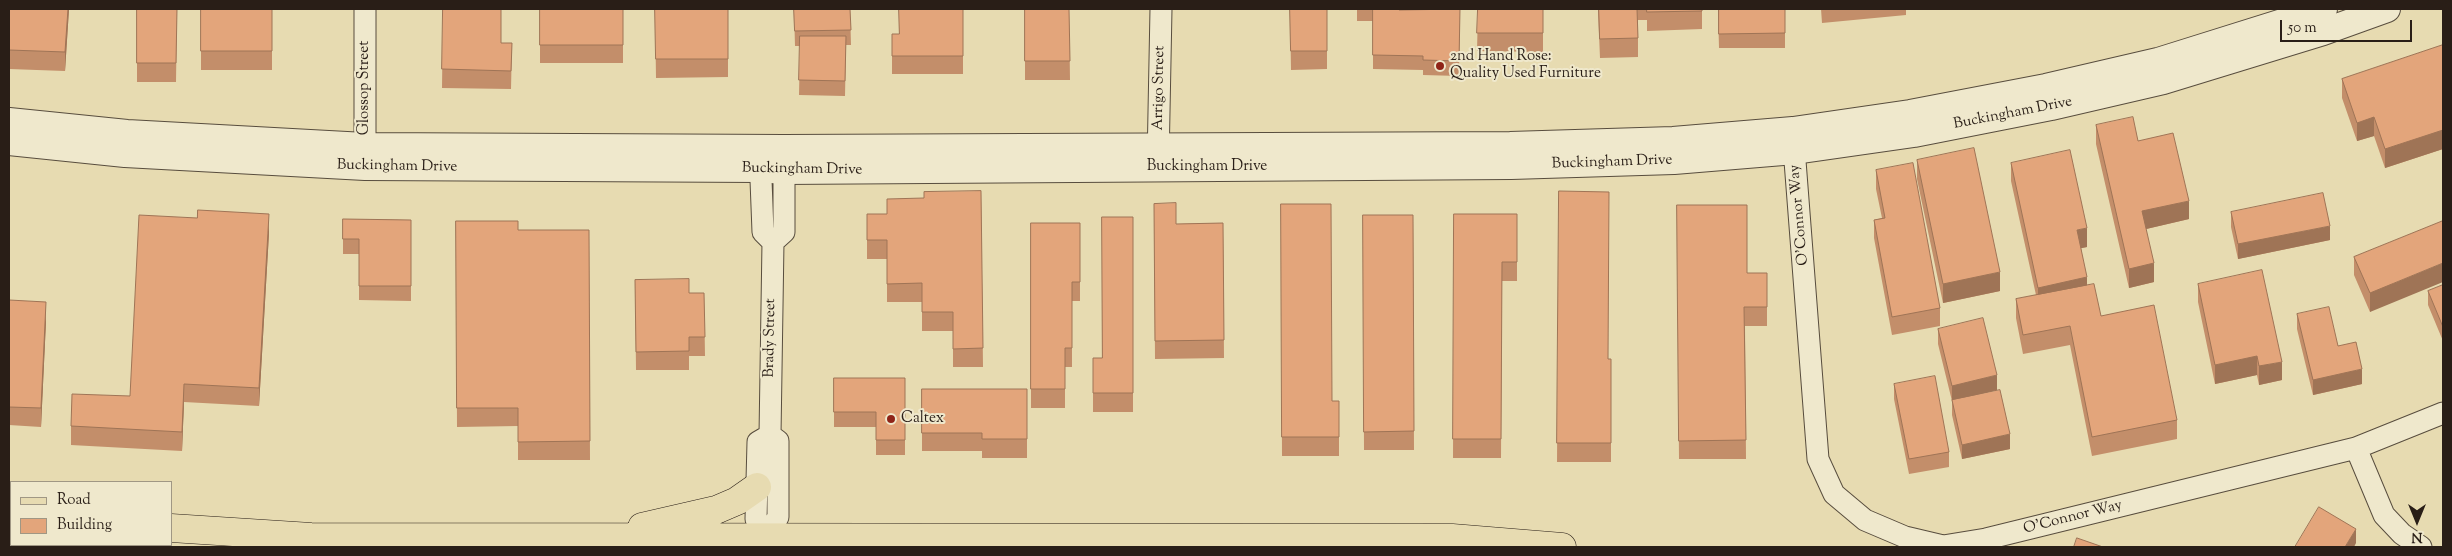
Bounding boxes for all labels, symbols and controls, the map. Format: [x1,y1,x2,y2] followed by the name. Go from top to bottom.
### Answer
[2282,10,2414,42] scale bar
[2288,18,2317,39] text: 50 m
[356,41,374,135] street label: Glossop Street
[1150,46,1170,130] street label: Arrigo Street
[1450,48,1601,83] place label: 2nd Hand Rose: Quality Used Furniture
[1434,60,1446,72] marker: 2nd Hand Rose: Quality Used Furniture
[1952,94,2074,134] street label: Buckingham Drive
[1551,152,1673,174] street label: Buckingham Drive
[337,157,457,177] street label: Buckingham Drive
[1147,158,1267,176] street label: Buckingham Drive
[742,160,862,180] street label: Buckingham Drive
[1787,164,1813,266] street label: O'Connor Way
[761,298,781,378] street label: Brady Street
[901,410,944,428] place label: Caltex
[885,413,897,425] marker: Caltex
[10,481,172,546] legend
[57,490,91,511] text: Road
[2392,496,2442,546] north arrow
[2022,497,2124,539] street label: O'Connor Way
[57,515,112,536] text: Building
[2411,526,2423,546] text: N

